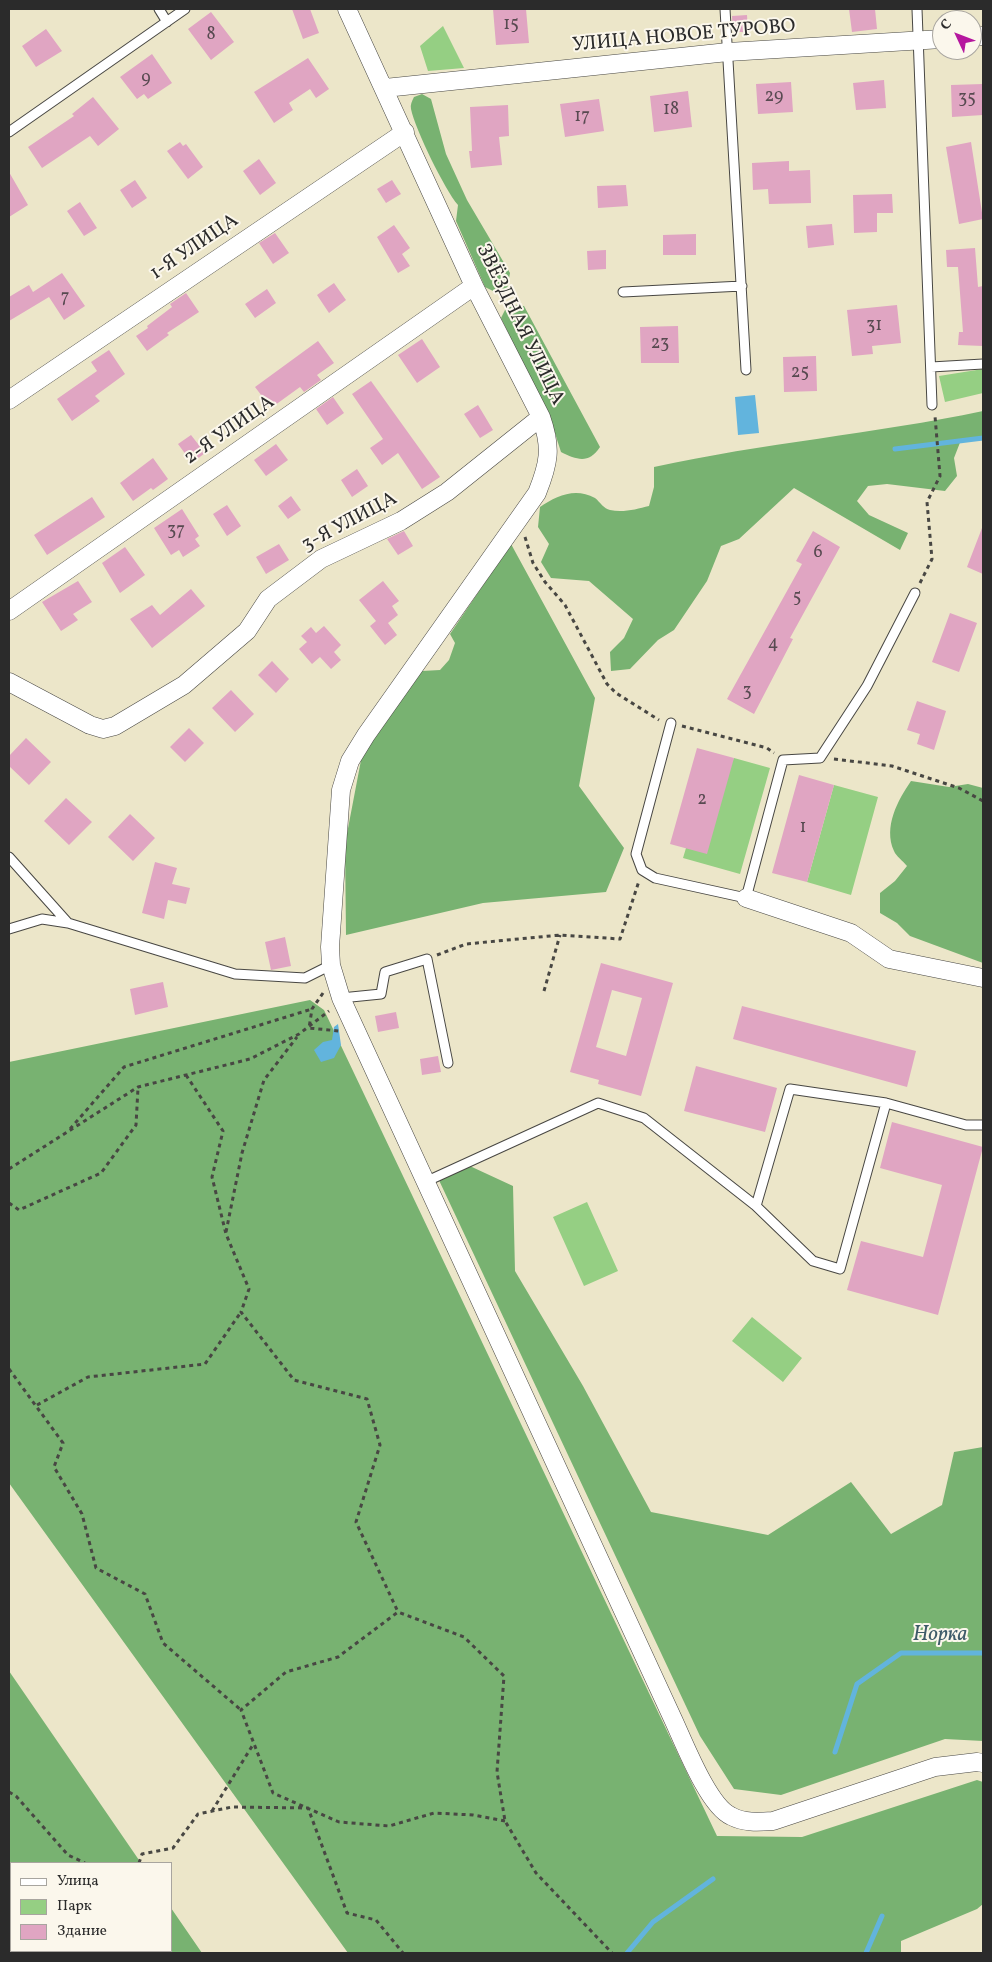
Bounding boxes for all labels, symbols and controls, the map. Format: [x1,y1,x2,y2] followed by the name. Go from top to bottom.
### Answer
[932,10,982,60] north arrow
[503,15,519,37] house number: 15
[571,15,797,59] street label: УЛИЦА НОВОЕ ТУРОВО
[936,15,956,35] text: С
[206,25,216,47] house number: 8
[141,69,151,91] house number: 9
[765,87,783,109] house number: 29
[958,89,976,111] house number: 35
[663,100,679,122] house number: 18
[574,107,590,129] house number: 17
[146,210,244,286] street label: 1-Я УЛИЦА
[470,241,568,409] street label: ЗВЁЗДНАЯ УЛИЦА
[61,288,69,310] house number: 7
[866,316,882,338] house number: 31
[651,334,669,356] house number: 23
[791,363,809,385] house number: 25
[180,391,280,471] street label: 2-Я УЛИЦА
[298,488,402,558] street label: 3-Я УЛИЦА
[167,521,185,543] house number: 37
[813,543,823,565] house number: 6
[793,588,801,610] house number: 5
[768,634,778,656] house number: 4
[742,682,752,704] house number: 3
[697,790,707,812] house number: 2
[800,818,806,840] house number: 1
[913,1623,967,1649] water label: Норка
[10,1862,172,1952] legend
[57,1871,99,1892] text: Улица
[57,1896,92,1917] text: Парк
[57,1921,107,1942] text: Здание

